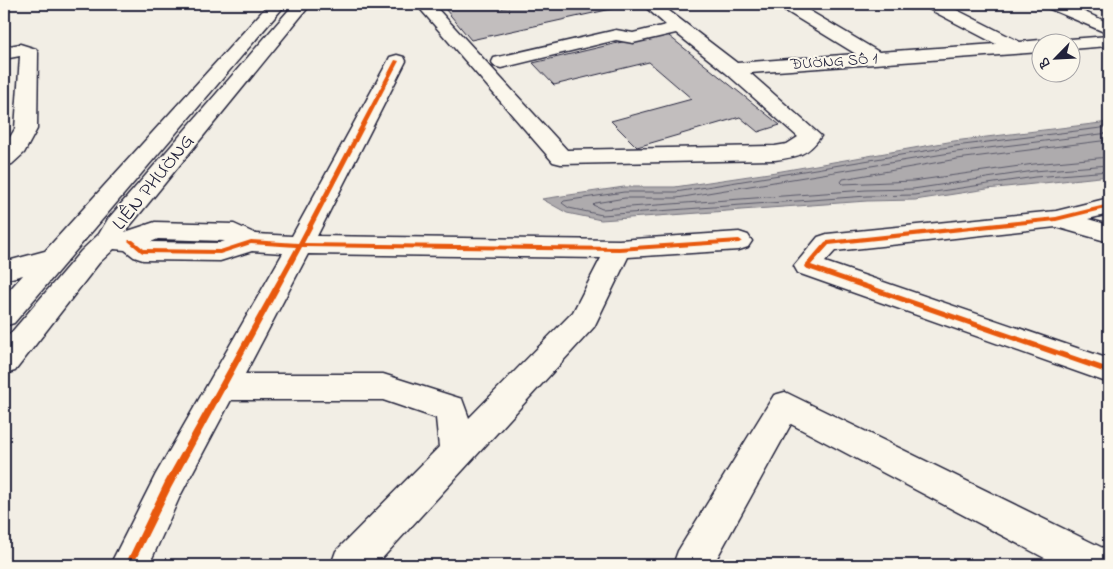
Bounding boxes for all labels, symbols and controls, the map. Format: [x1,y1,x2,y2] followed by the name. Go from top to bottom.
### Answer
[1030,32,1080,82] north arrow
[789,47,878,77] street label: ĐƯỜNG SỐ 1
[1034,54,1057,72] text: B
[106,129,202,237] street label: LIÊN PHƯỜNG

